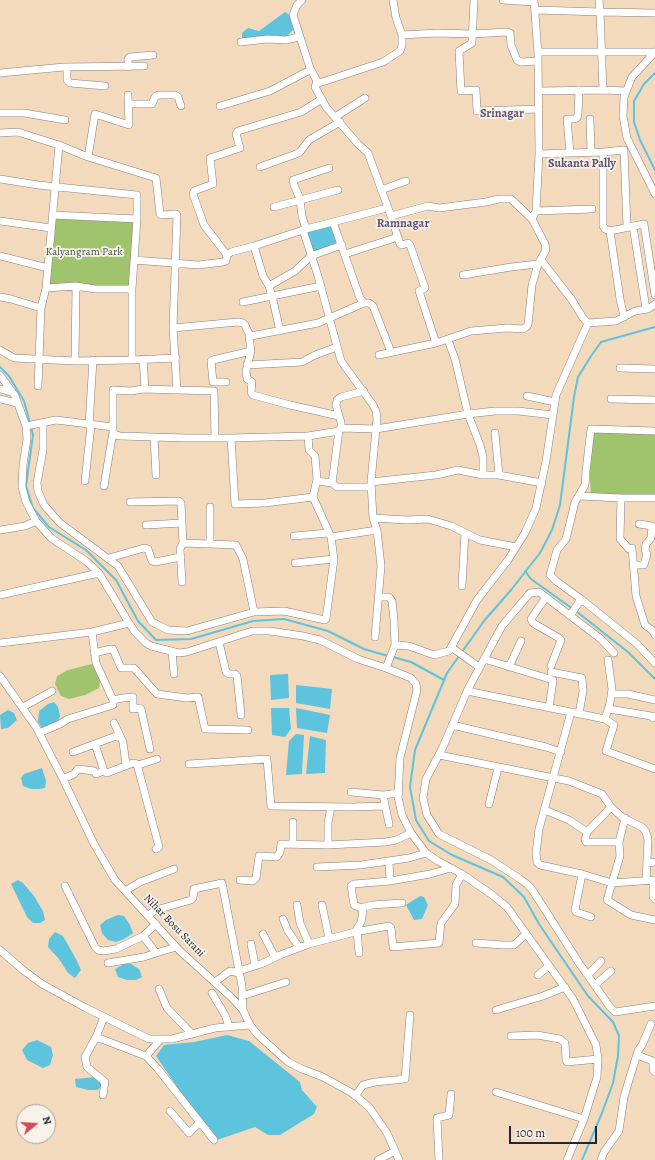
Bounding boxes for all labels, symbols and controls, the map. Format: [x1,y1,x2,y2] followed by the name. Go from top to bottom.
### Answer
[480,107,524,121] district label: Srinagar
[548,157,616,171] district label: Sukanta Pally
[377,217,429,231] district label: Ramnagar
[45,245,123,259] park label: Kalyangram Park
[141,892,207,960] street label: Nihar Bosu Sarani
[16,1104,56,1144] north arrow
[39,1114,55,1127] text: N
[511,1118,599,1144] scale bar
[516,1125,545,1141] text: 100 m

